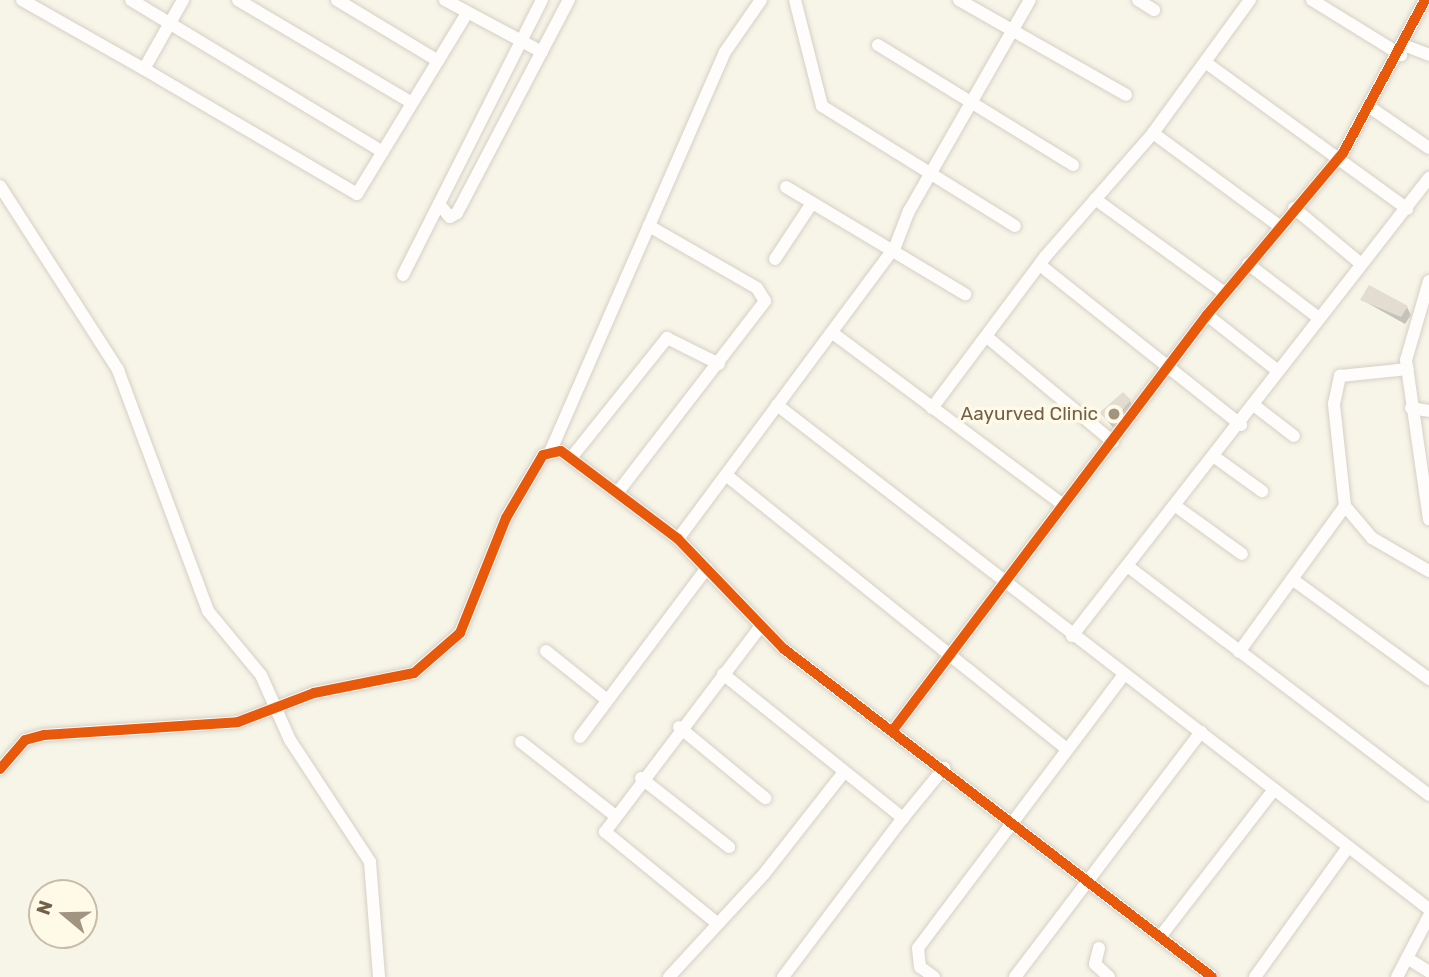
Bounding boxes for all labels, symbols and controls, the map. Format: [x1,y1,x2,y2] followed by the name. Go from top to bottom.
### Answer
[961,403,1098,425] place label: Aayurved Clinic
[1104,404,1124,424] marker: Aayurved Clinic
[28,879,98,949] north arrow
[31,897,58,918] text: N

